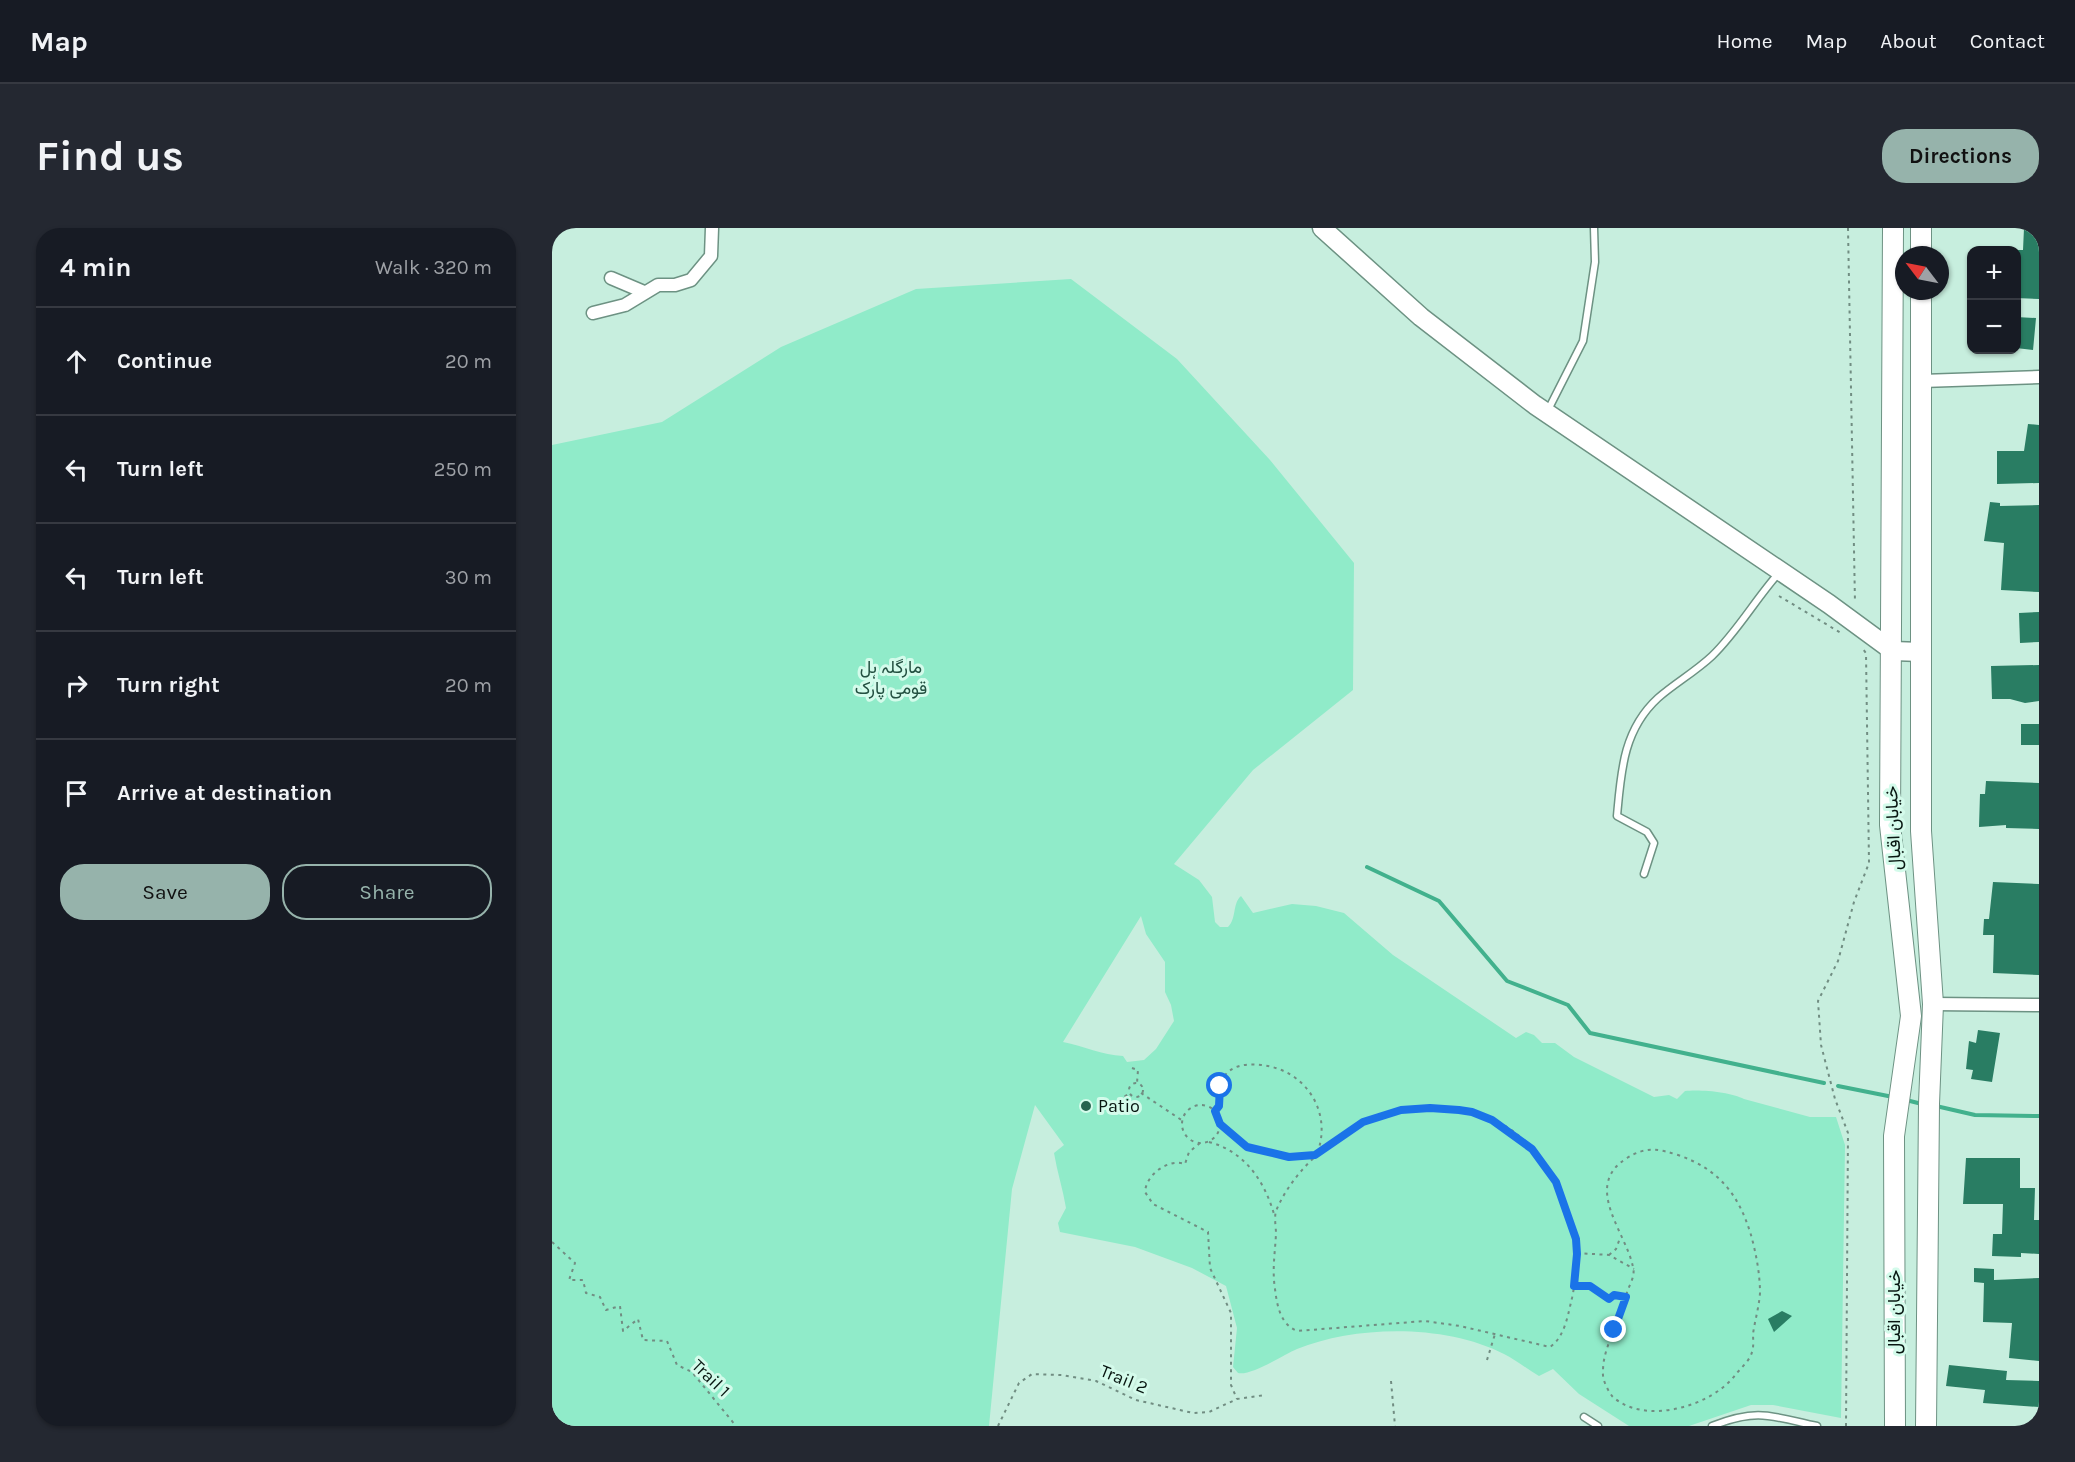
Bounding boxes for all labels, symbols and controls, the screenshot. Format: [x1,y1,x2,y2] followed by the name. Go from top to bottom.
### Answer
[30,25,88,58] text: Map
[1717,29,1773,53] text: Home
[1806,29,1847,53] text: Map
[1880,29,1937,53] text: About
[1970,29,2045,53] text: Contact
[1882,129,2039,183] button: Directions
[36,131,184,181] text: Find us
[1895,246,1949,300] north arrow
[1967,246,2021,354] map controls
[1967,246,2021,300] button: +
[60,252,131,283] text: 4 min
[375,256,492,279] text: Walk · 320 m
[1967,300,2021,354] button: −
[60,345,93,378] icon: ahead
[117,348,212,374] text: Continue
[445,350,492,373] text: 20 m
[60,453,93,486] icon: left
[117,456,204,482] text: Turn left
[434,458,492,481] text: 250 m
[60,561,93,594] icon: left
[117,564,204,590] text: Turn left
[445,566,492,589] text: 30 m
[855,656,927,700] park label: مارگلہ ہل قومی پارک
[60,669,93,702] icon: right
[117,672,220,698] text: Turn right
[445,674,492,697] text: 20 m
[60,777,93,810] icon: arrive
[117,780,332,806] text: Arrive at destination
[1880,785,1906,871] street label: خیابان اقبال
[60,864,270,920] button: Save
[282,864,492,920] button: Share
[1206,1072,1232,1098] route start
[1098,1095,1140,1117] place label: Patio
[1079,1099,1093,1113] marker: Patio
[1883,1270,1905,1354] street label: خیابان اقبال
[1600,1316,1626,1342] route end
[687,1355,735,1401] street label: Trail 1
[1097,1360,1151,1398] street label: Trail 2

